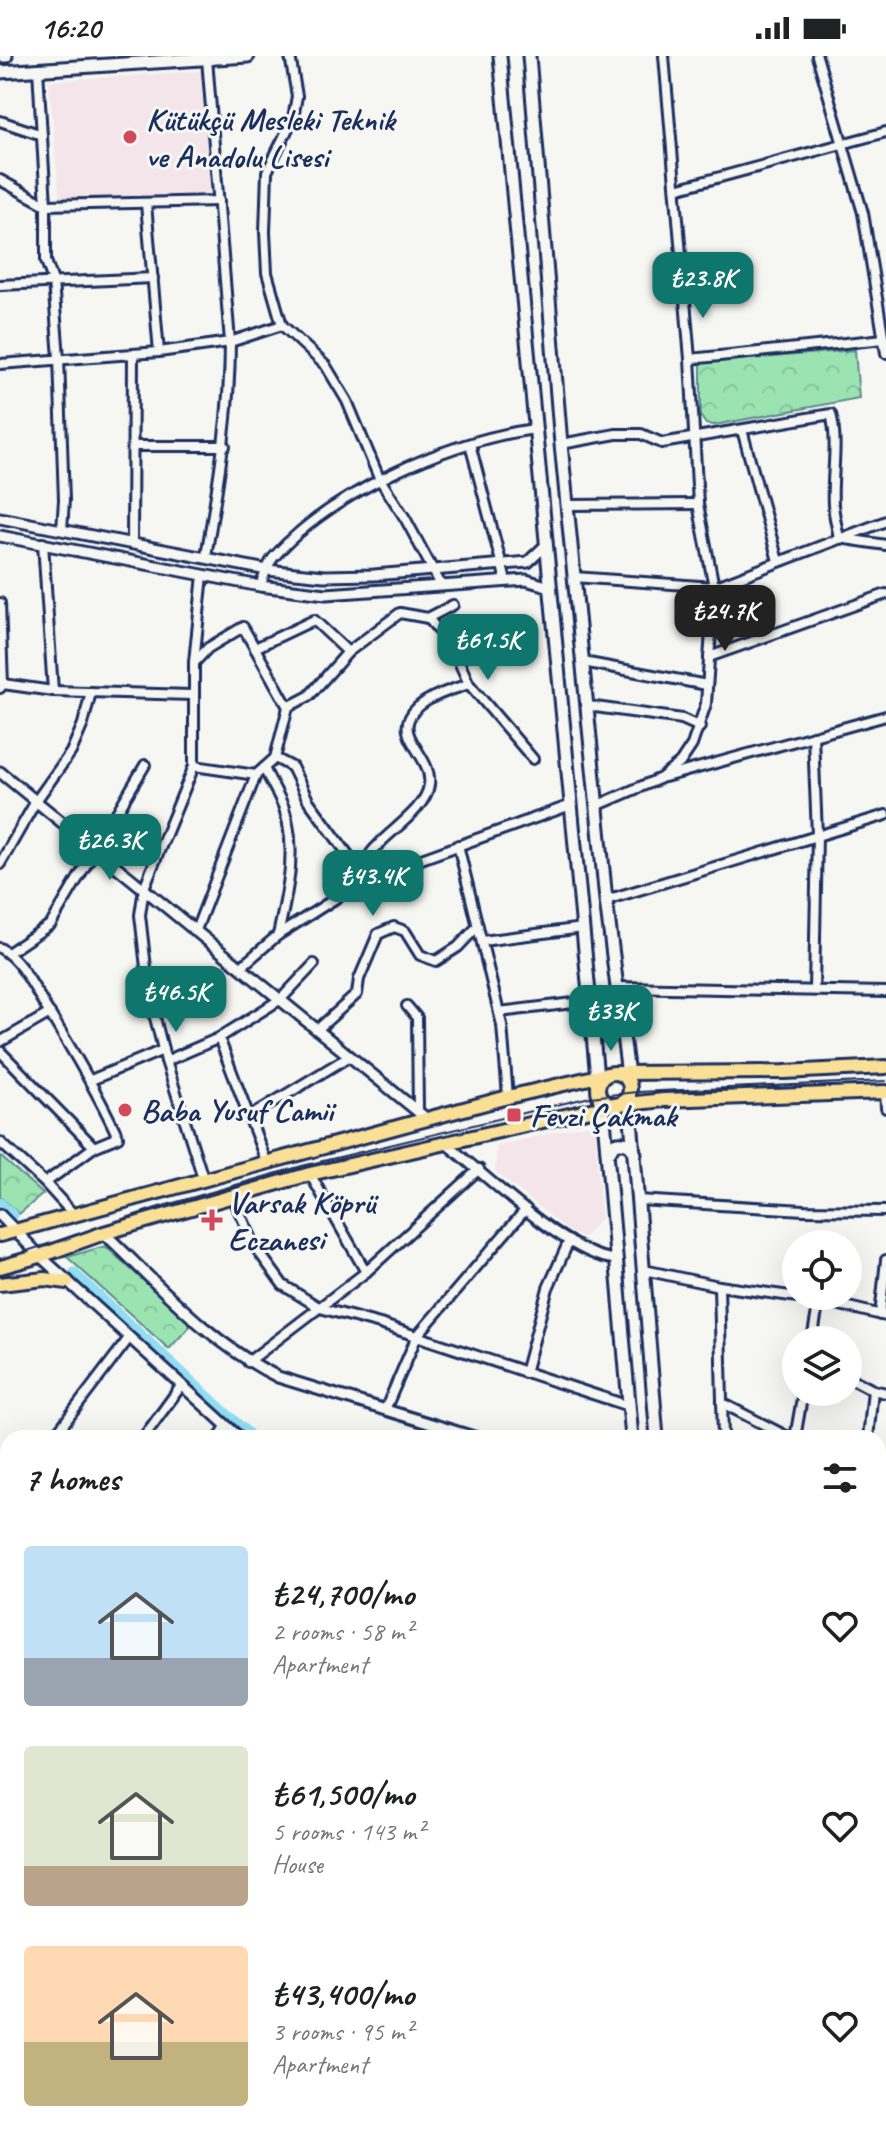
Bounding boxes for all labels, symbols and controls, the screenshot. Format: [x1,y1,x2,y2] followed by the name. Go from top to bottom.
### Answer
[40,9,101,47] text: 16:20
[146,99,397,177] place label: Kütükçü Mesleki Teknik ve Anadolu Lisesi
[121,128,139,146] marker: Kütükçü Mesleki Teknik ve Anadolu Lisesi
[638,252,768,320] pin: ₺23.8K
[670,261,736,294] text: ₺23.8K
[660,585,790,653] pin: ₺24.7K
[692,594,758,627] text: ₺24.7K
[423,614,553,682] pin: ₺61.5K
[455,623,521,656] text: ₺61.5K
[45,814,175,882] pin: ₺26.3K
[77,823,143,856] text: ₺26.3K
[308,850,438,918] pin: ₺43.4K
[340,859,406,892] text: ₺43.4K
[111,966,241,1034] pin: ₺46.5K
[143,975,209,1008] text: ₺46.5K
[564,985,658,1053] pin: ₺33K
[587,994,635,1027] text: ₺33K
[141,1090,337,1131] place label: Baba Yusuf Camii
[530,1095,679,1136] place label: Fevzi Çakmak
[116,1101,134,1119] marker: Baba Yusuf Camii
[505,1106,523,1124] marker: Fevzi Çakmak
[228,1182,379,1260] place label: Varsak Köprü Eczanesi
[203,1211,221,1229] marker: Varsak Köprü Eczanesi
[782,1230,862,1406] map controls
[782,1230,862,1310] button: locate
[782,1326,862,1406] button: layers
[818,1456,862,1500] icon: filters
[24,1457,120,1500] text: 7 homes
[272,1572,414,1615] text: ₺24,700/mo
[88,1578,184,1674] icon: home
[818,1604,862,1648] icon: heart
[272,1615,413,1648] text: 2 rooms · 58 m²
[272,1648,368,1681] text: Apartment
[272,1772,414,1815] text: ₺61,500/mo
[88,1778,184,1874] icon: home
[818,1804,862,1848] icon: heart
[272,1815,424,1848] text: 5 rooms · 143 m²
[272,1848,323,1881] text: House
[272,1972,414,2015] text: ₺43,400/mo
[88,1978,184,2074] icon: home
[818,2004,862,2048] icon: heart
[272,2015,413,2048] text: 3 rooms · 95 m²
[272,2048,368,2081] text: Apartment

